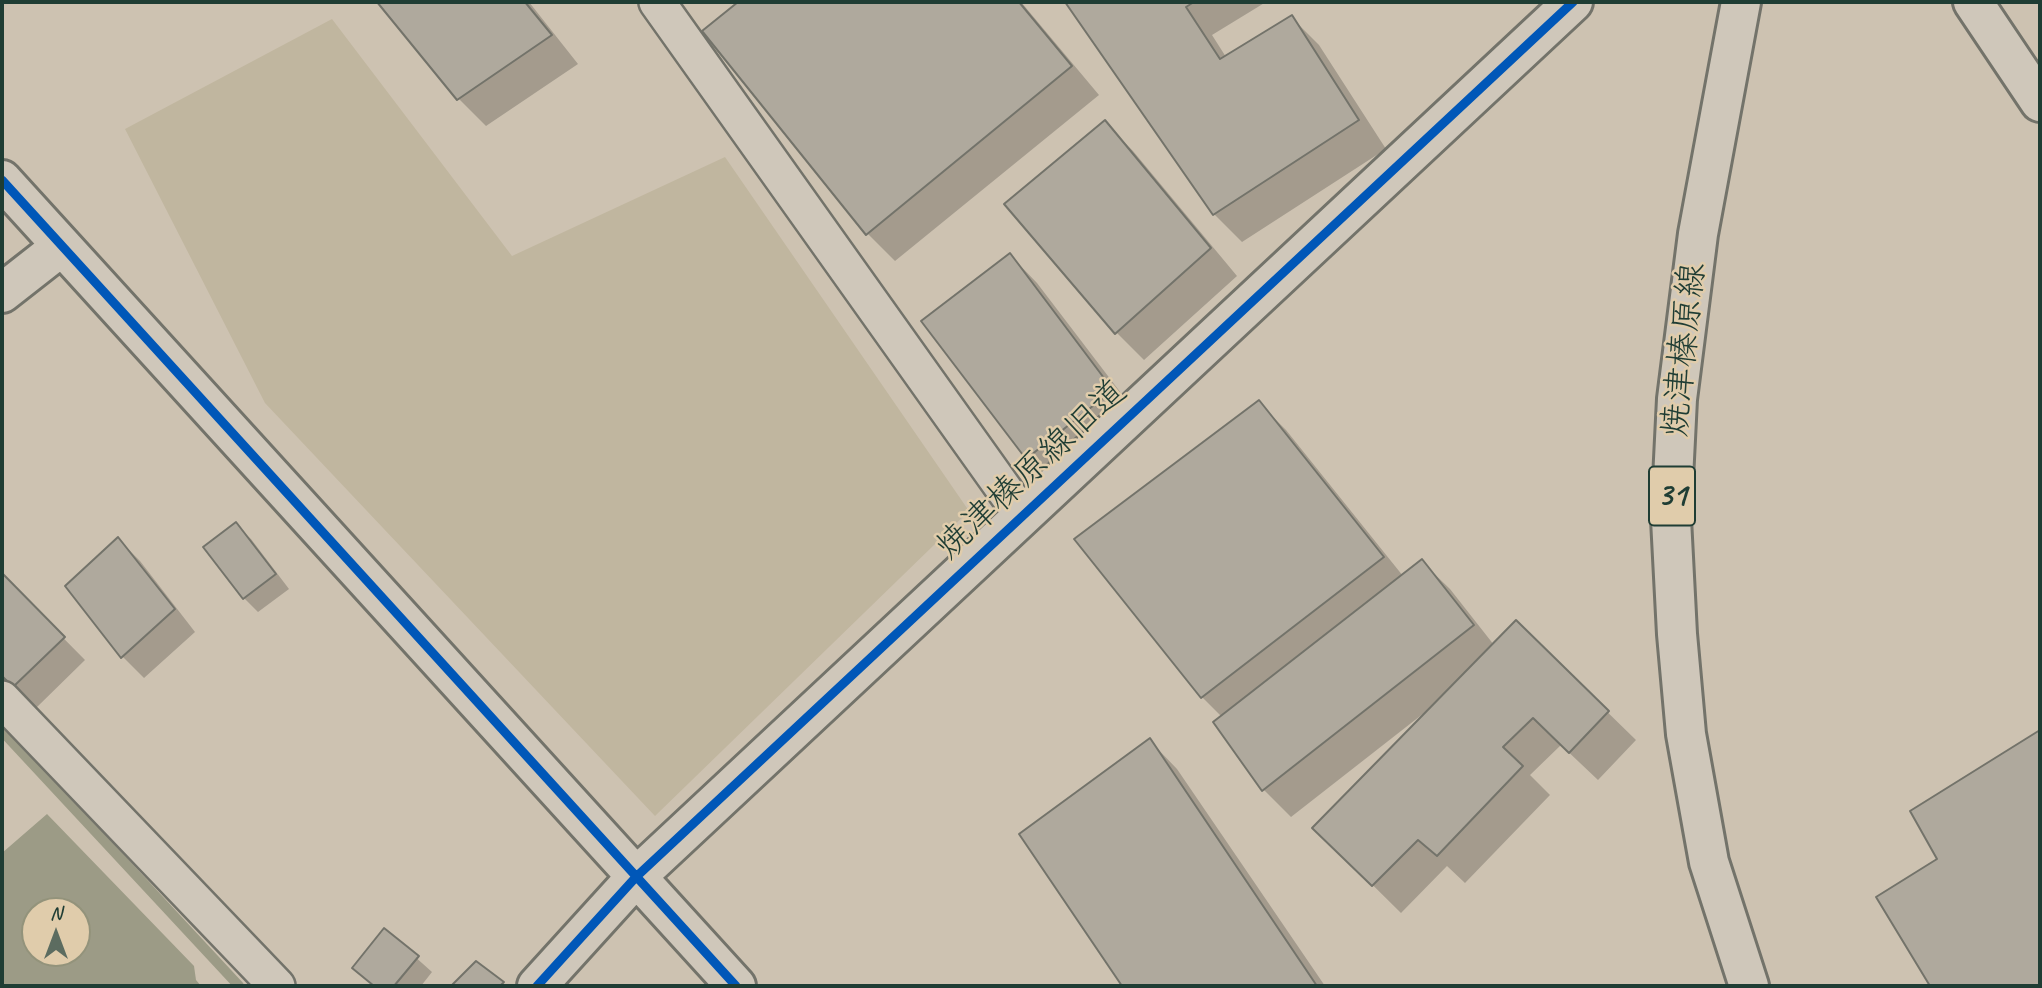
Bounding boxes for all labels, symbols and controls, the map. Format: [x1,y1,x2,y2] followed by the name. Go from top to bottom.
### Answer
[1655,261,1715,439] street label: 焼津榛原線
[928,371,1136,569] street label: 焼津榛原線旧道
[1649,467,1695,526] road number: 31
[21,897,91,967] north arrow
[50,901,62,925] text: N

